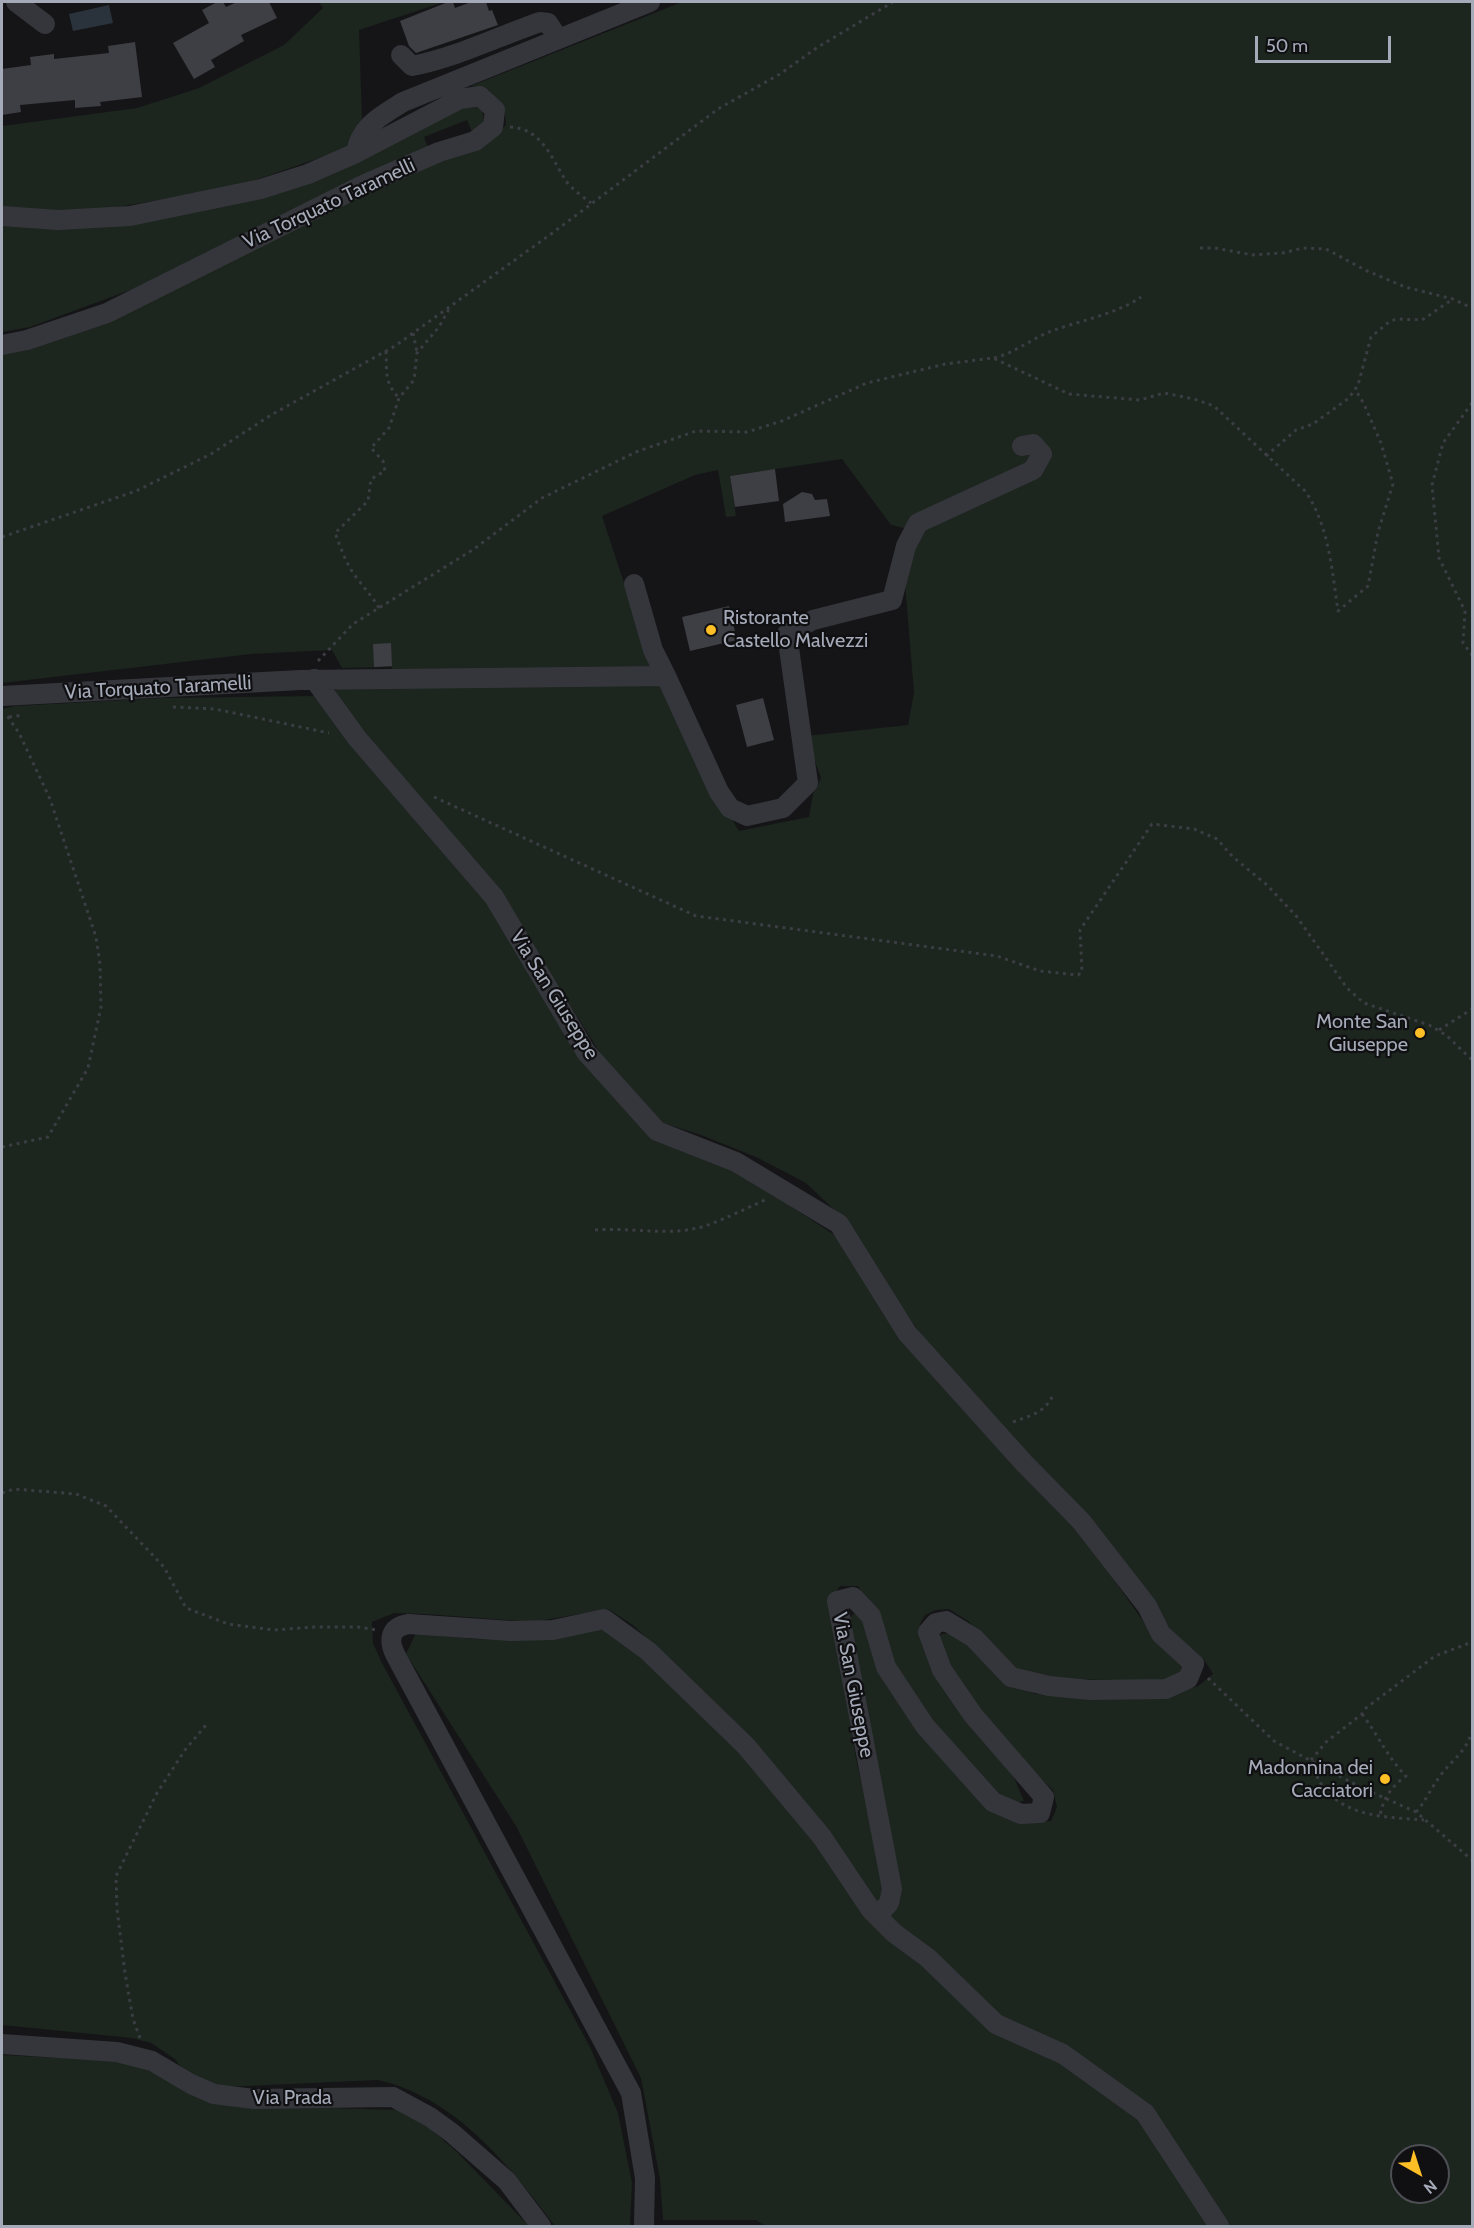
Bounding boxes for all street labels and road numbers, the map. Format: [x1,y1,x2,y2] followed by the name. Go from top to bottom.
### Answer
[239,154,419,254] street label: Via Torquato Taramelli
[64,671,252,705] street label: Via Torquato Taramelli
[505,926,603,1064] street label: Via San Giuseppe
[827,1610,879,1760] street label: Via San Giuseppe
[252,2086,332,2110] street label: Via Prada

